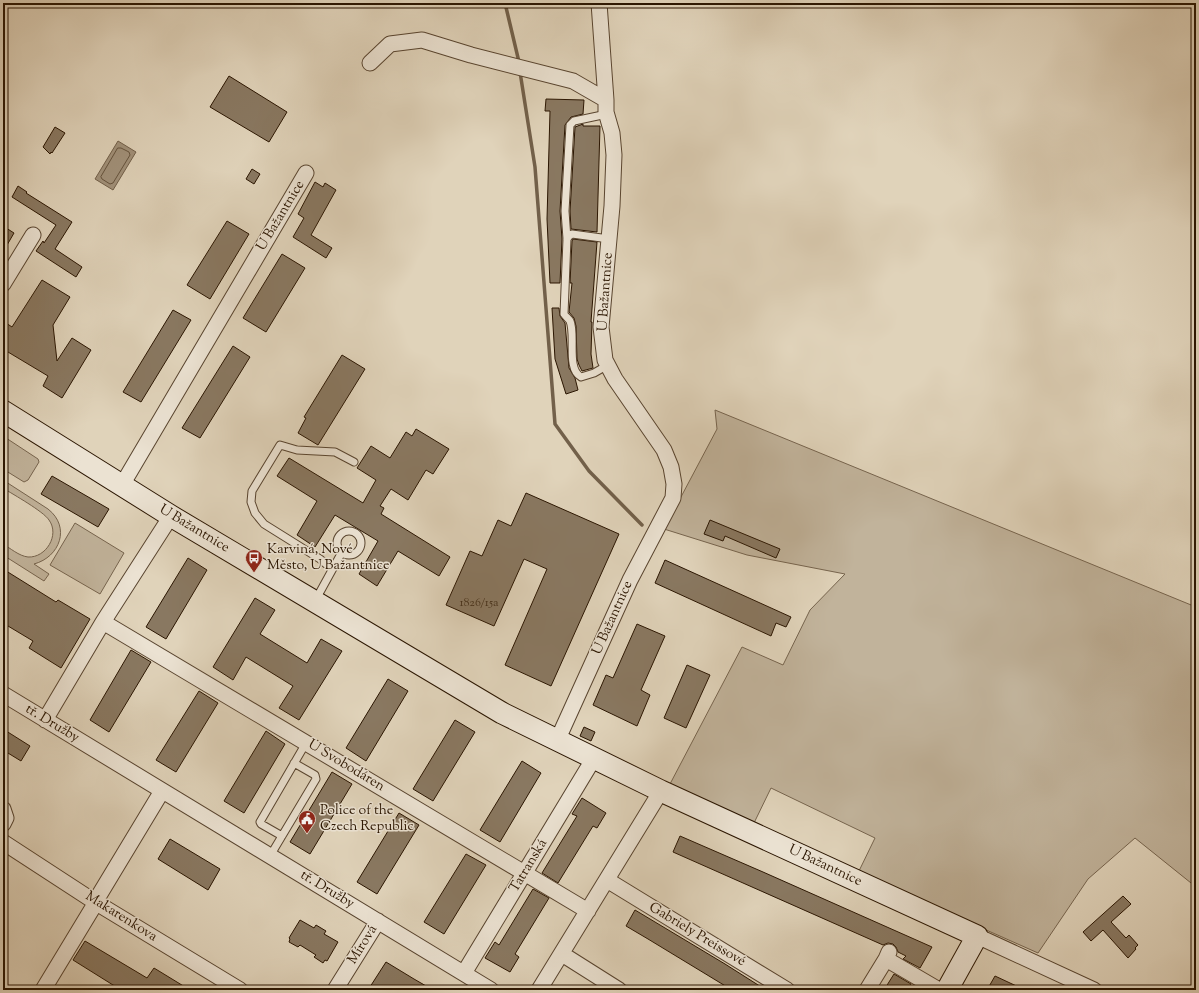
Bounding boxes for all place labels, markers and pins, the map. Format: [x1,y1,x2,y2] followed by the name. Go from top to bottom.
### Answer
[267,540,390,576] place label: Karviná, Nové Město, U Bažantnice
[244,548,264,573] bus stop icon: Karviná, Nové Město, U Bažantnice
[320,801,414,837] place label: Police of the Czech Republic
[297,809,317,834] public building icon: Police of the Czech Republic

